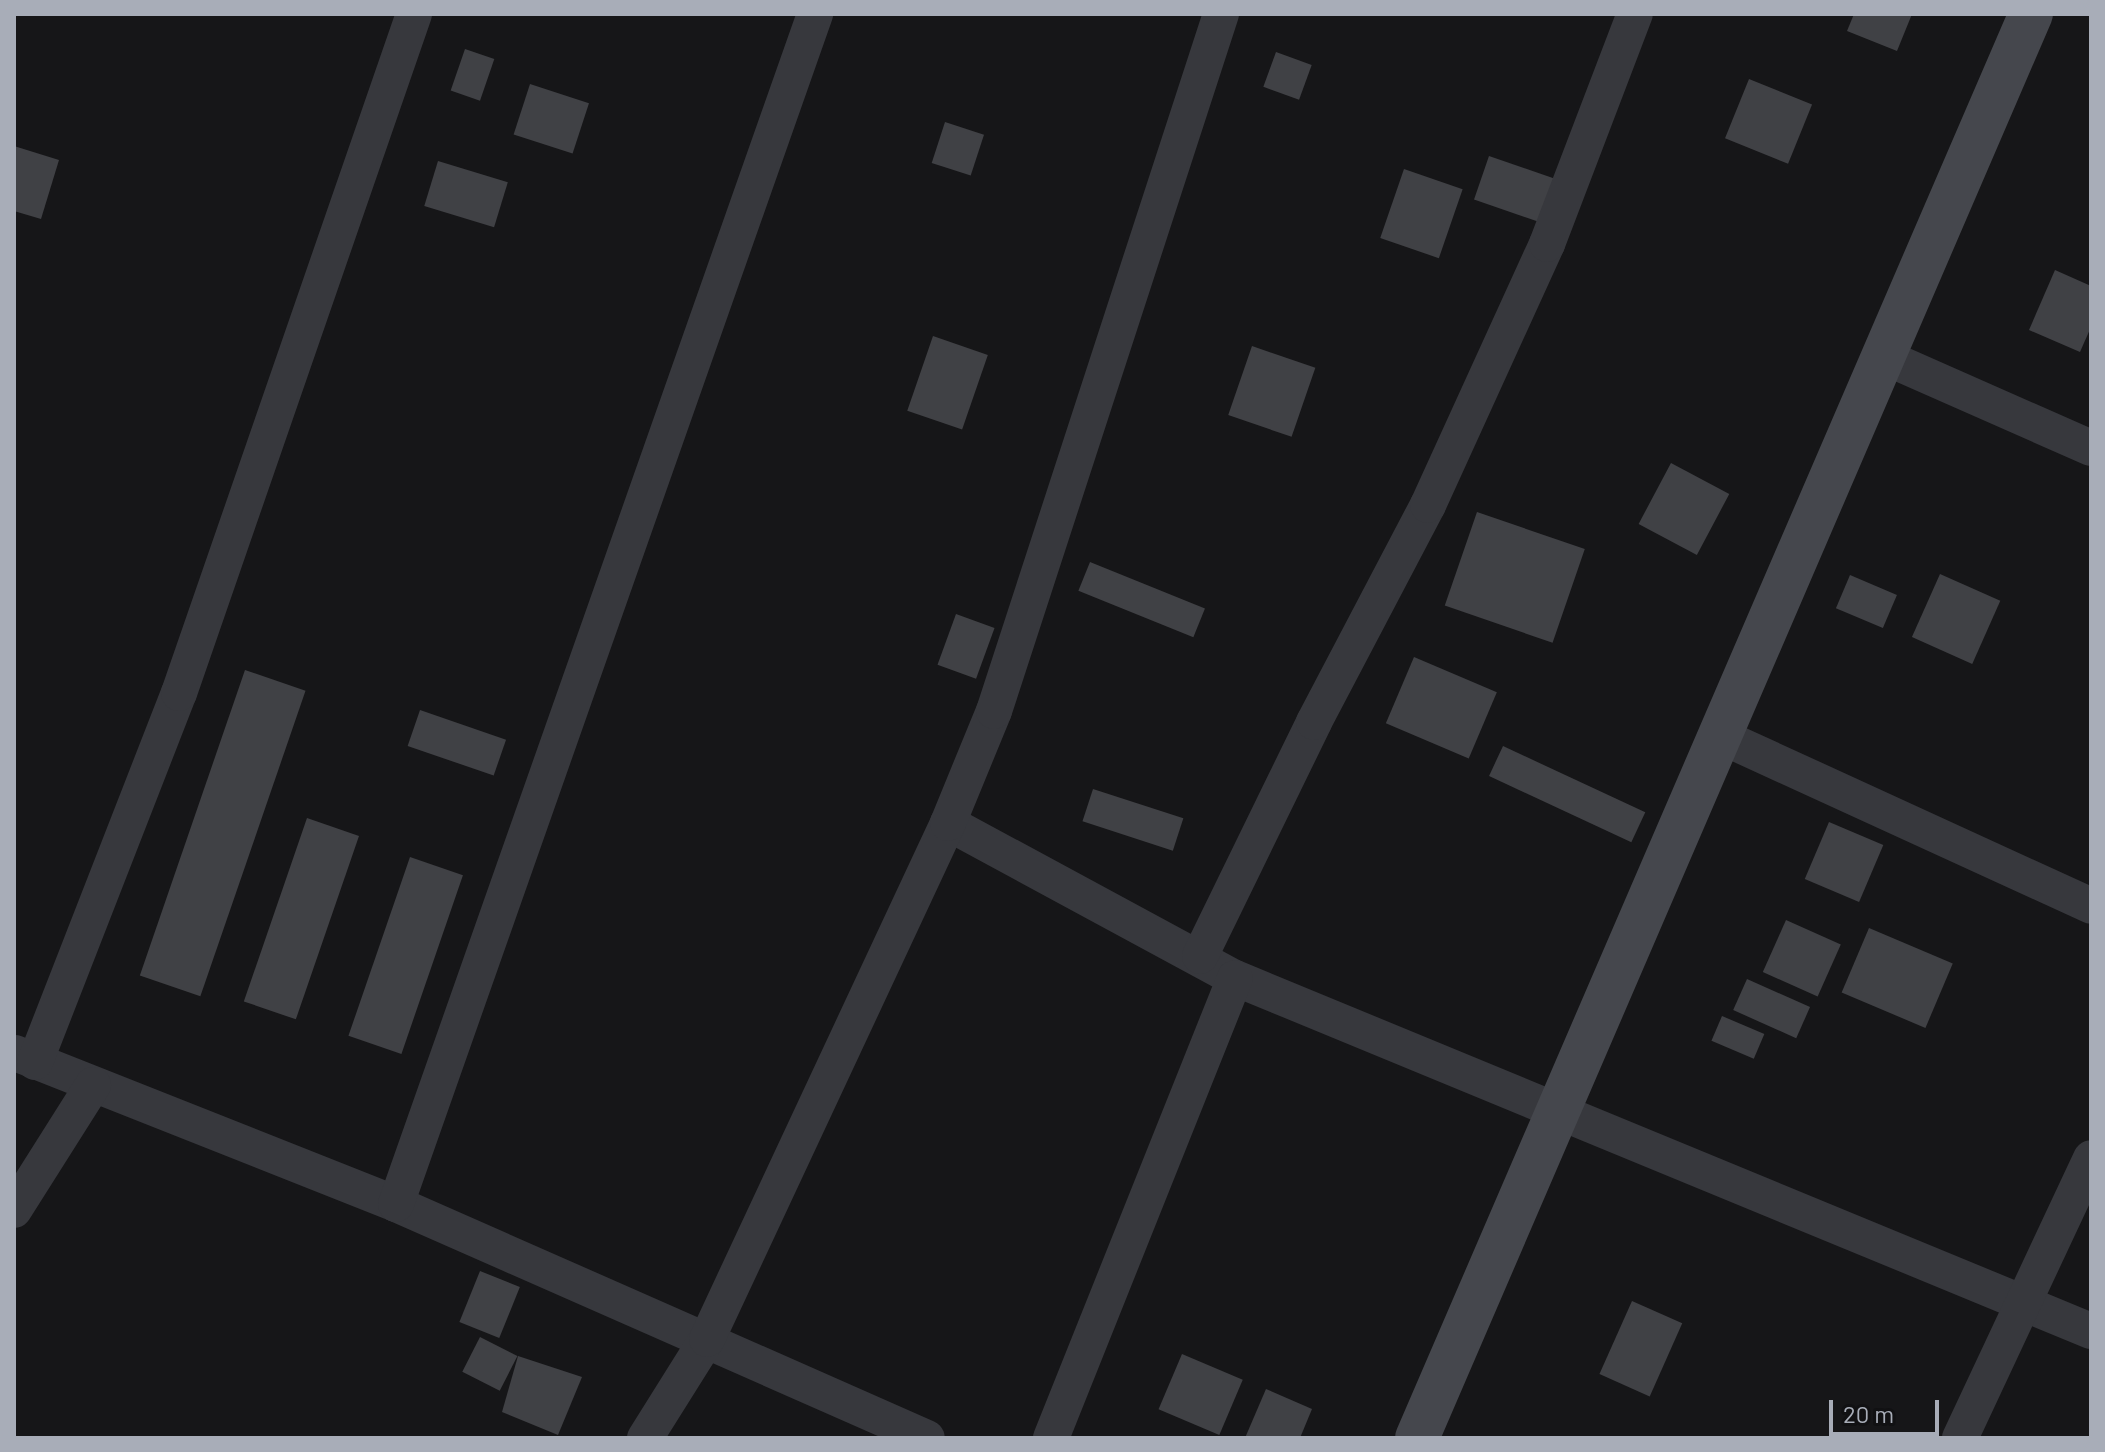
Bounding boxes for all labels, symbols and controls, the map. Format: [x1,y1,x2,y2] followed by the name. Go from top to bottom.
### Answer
[1833,1384,1943,1434] scale bar
[1843,1399,1894,1428] text: 20 m

